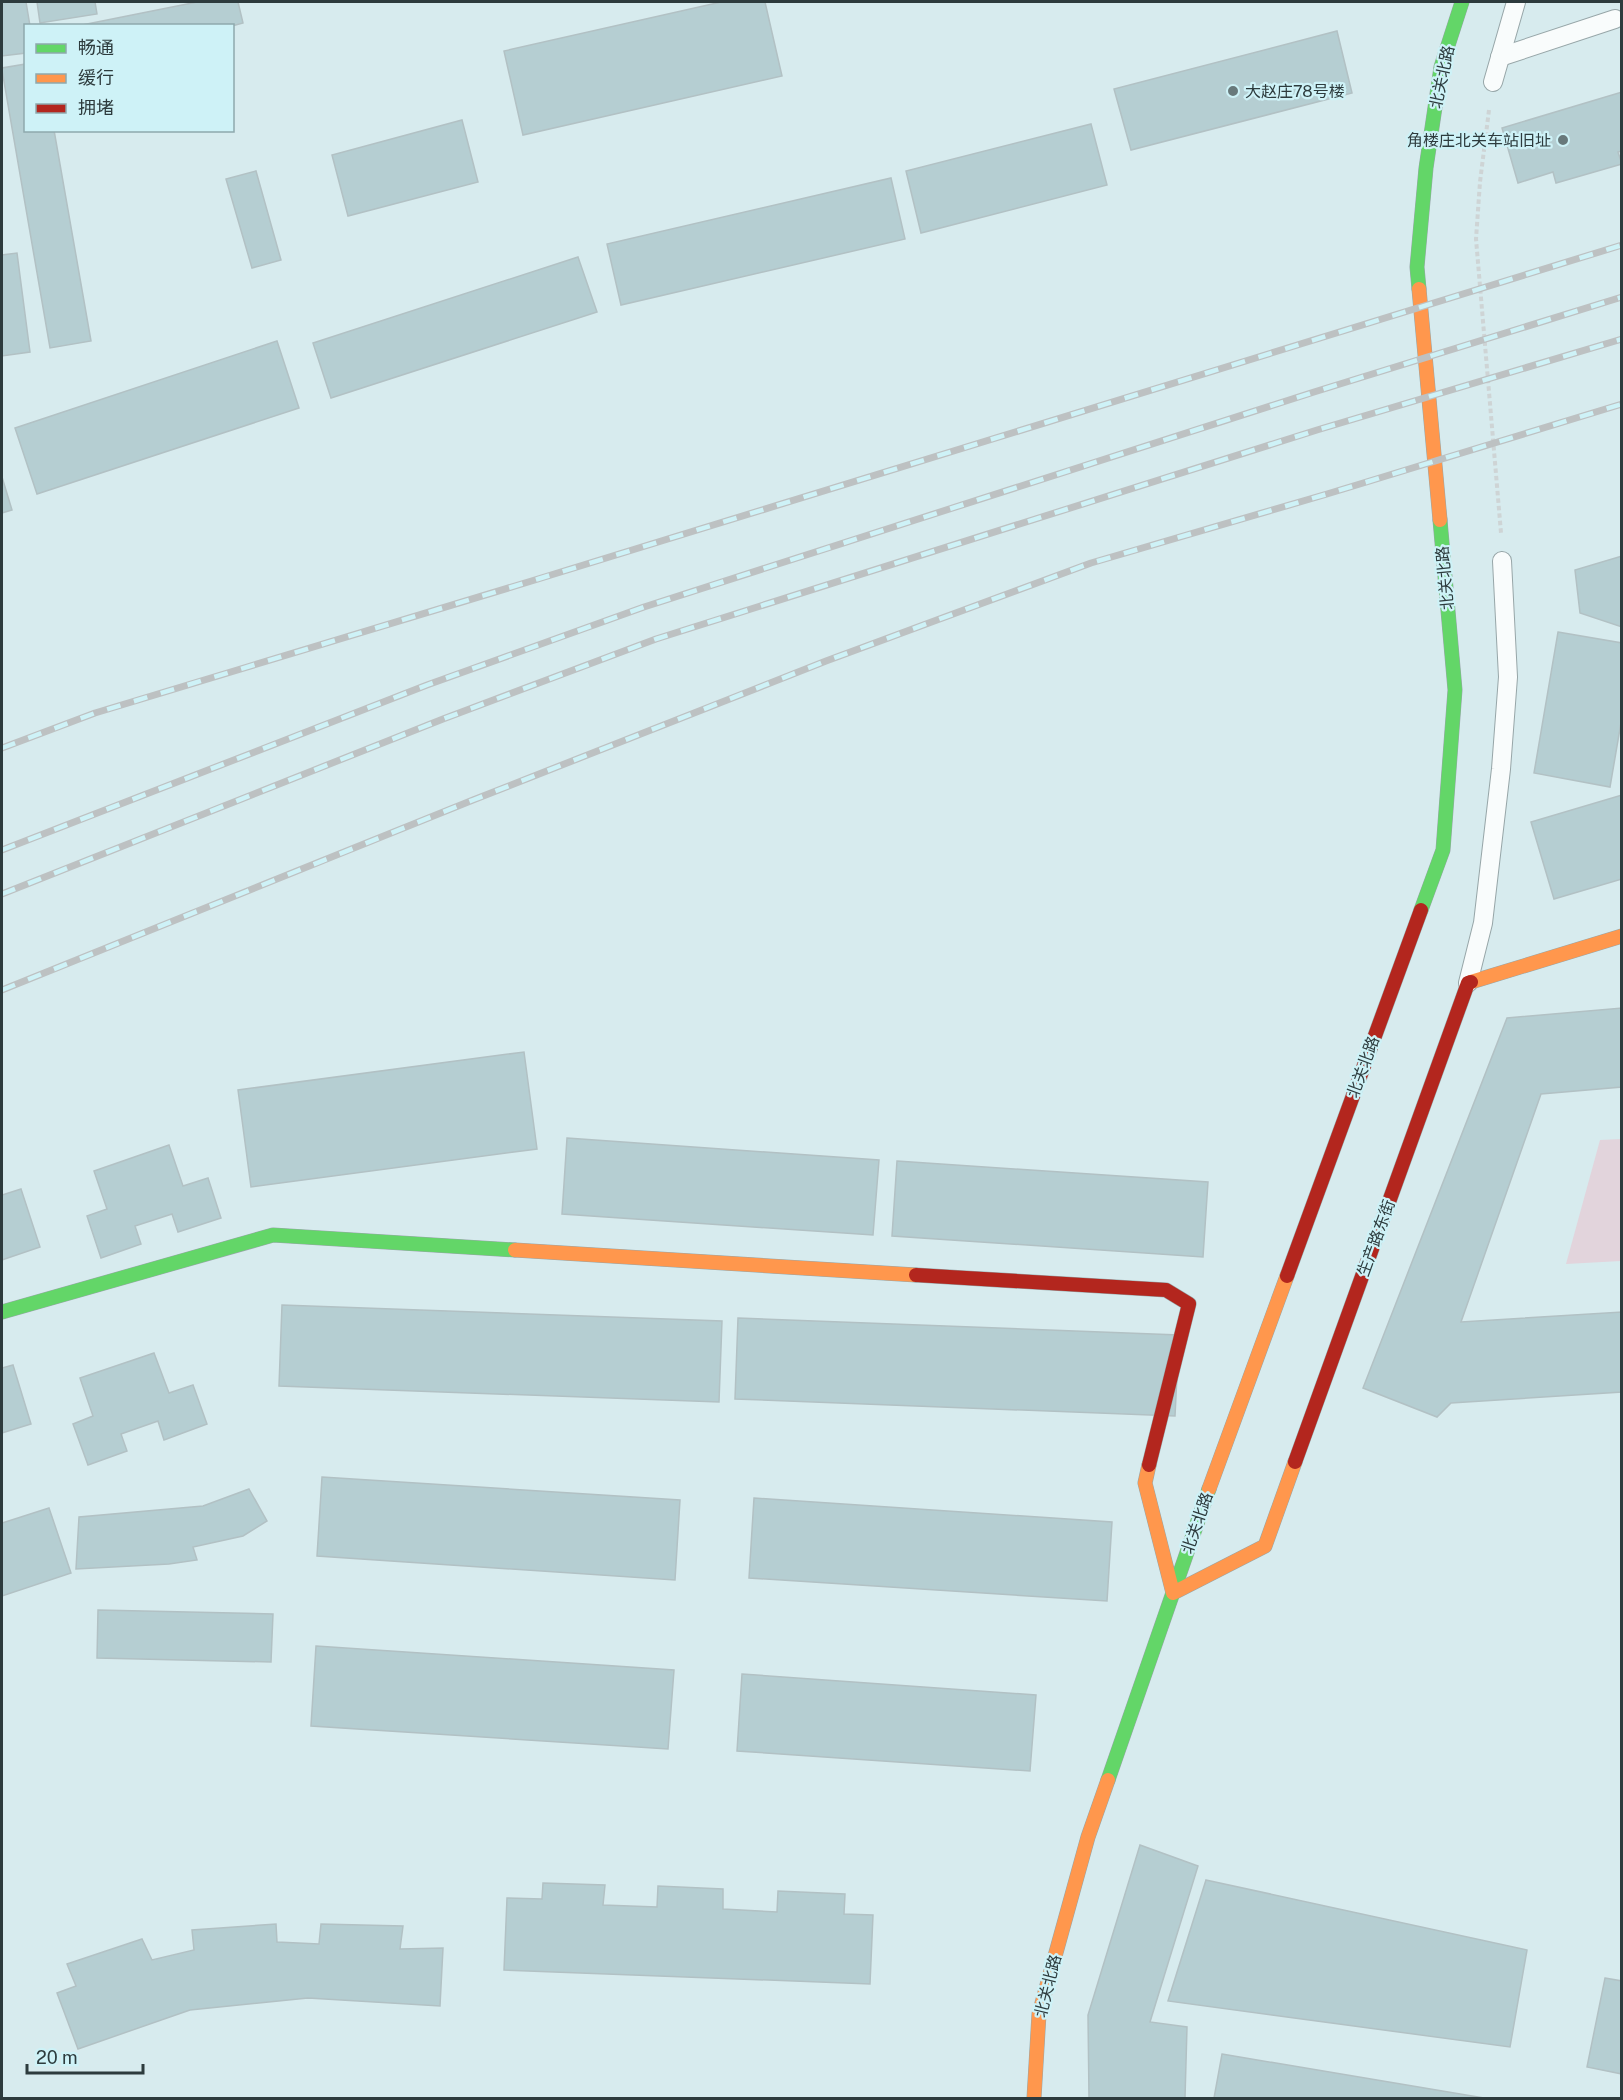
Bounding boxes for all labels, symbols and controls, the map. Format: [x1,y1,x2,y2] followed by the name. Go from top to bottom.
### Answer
[24,24,234,132] legend
[78,37,114,58] text: 畅通
[1426,44,1458,110] street label: 北关北路
[78,67,114,88] text: 缓行
[1245,82,1345,101] place label: 大赵庄78号楼
[1226,84,1240,98] marker: 大赵庄78号楼
[78,97,114,118] text: 拥堵
[1407,131,1551,150] place label: 角楼庄北关车站旧址
[1556,133,1570,147] marker: 角楼庄北关车站旧址
[1433,545,1457,611] street label: 北关北路
[1343,1034,1383,1100] street label: 北关北路
[1353,1197,1399,1279] street label: 生产路东街
[1178,1490,1216,1556] street label: 北关北路
[1031,1953,1065,2019] street label: 北关北路
[27,2037,142,2075] scale bar
[36,2047,78,2068] text: 20 m

